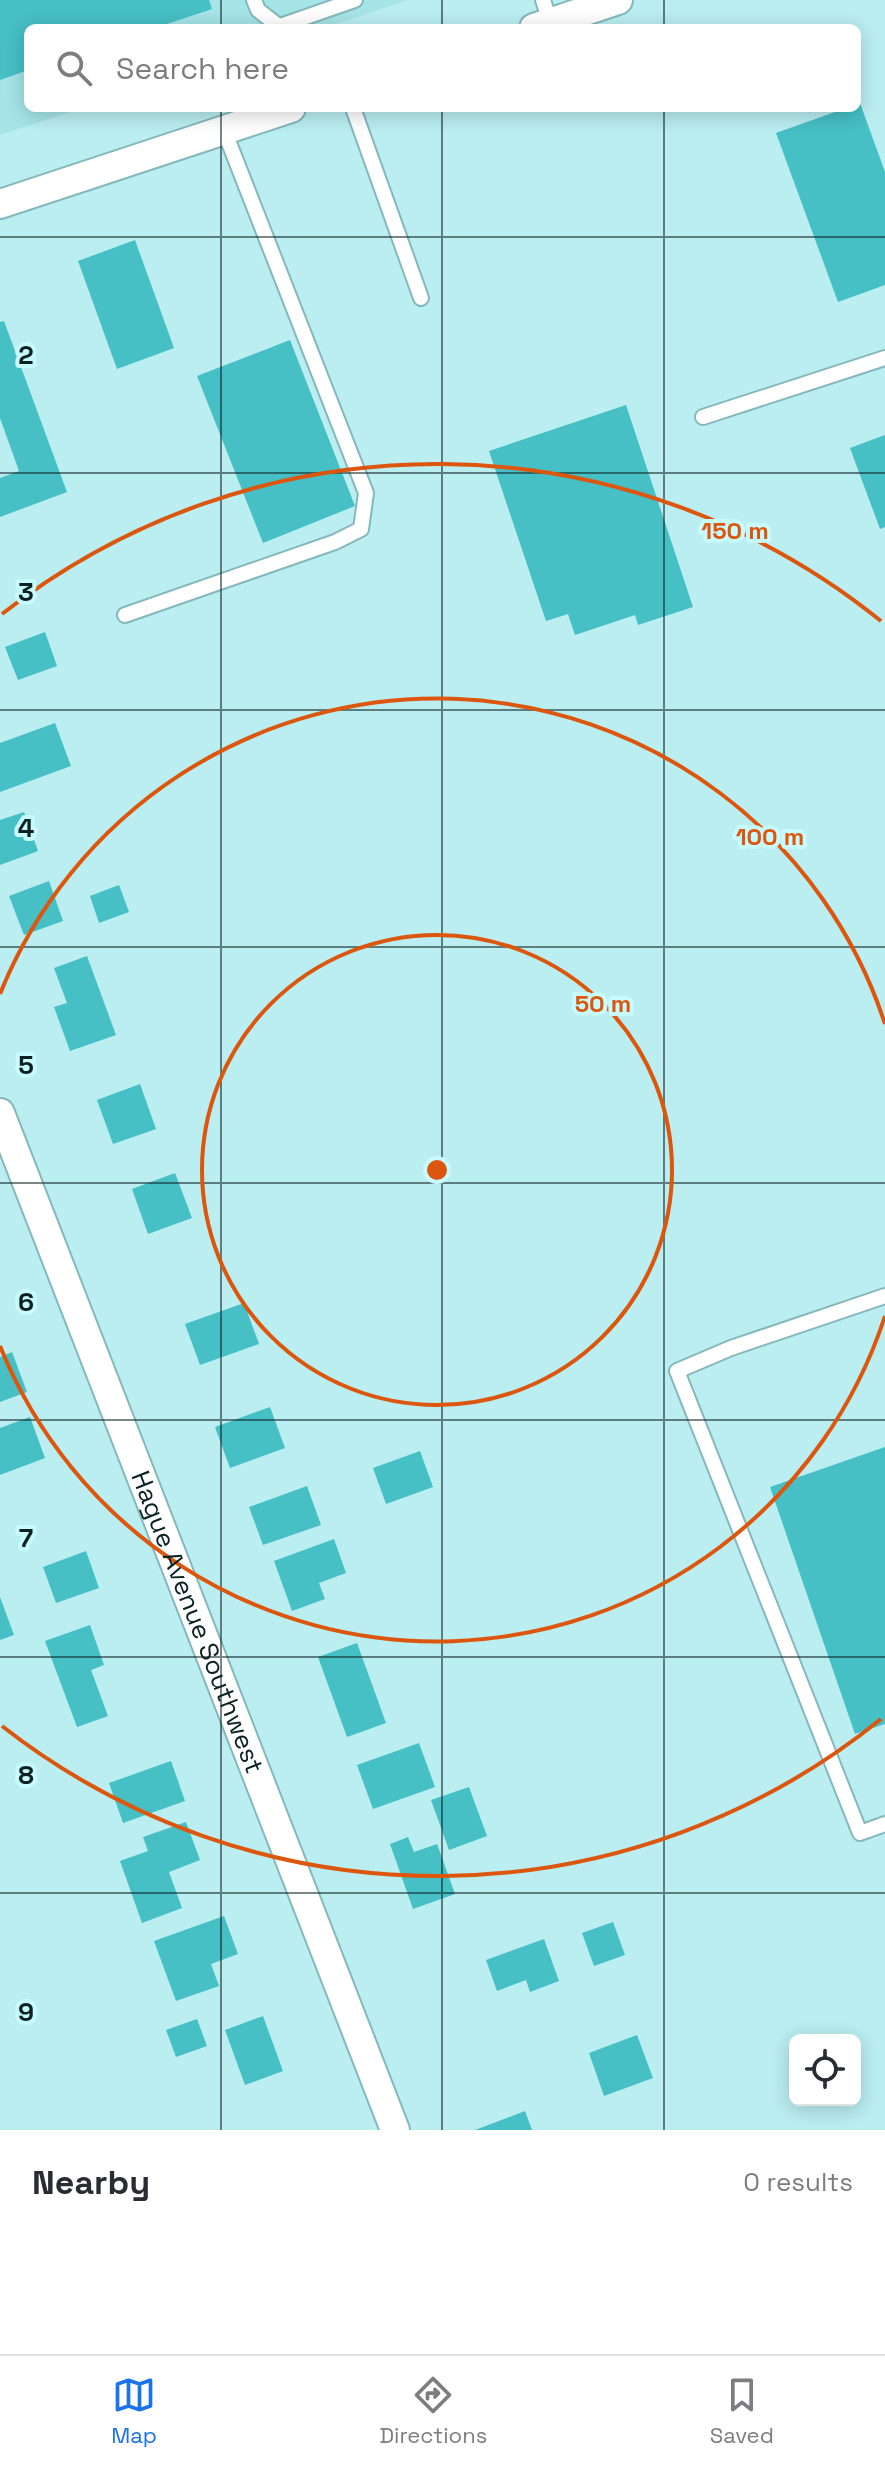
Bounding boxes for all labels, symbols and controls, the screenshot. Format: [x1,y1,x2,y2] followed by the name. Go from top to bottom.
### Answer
[24,24,861,112] search box
[52,46,96,90] icon: search
[116,49,289,88] text: Search here
[18,338,34,372] text: 2
[701,515,769,546] text: 150 m
[18,575,34,609] text: 3
[18,811,34,845] text: 4
[736,821,804,852] text: 100 m
[575,988,631,1019] text: 50 m
[18,1048,34,1082] text: 5
[423,1156,451,1184] centre of rings
[18,1285,34,1319] text: 6
[124,1466,272,1778] street label: Hague Avenue Southwest
[19,1521,33,1555] text: 7
[18,1758,34,1792] text: 8
[18,1995,34,2029] text: 9
[789,2034,861,2106] map controls
[789,2034,861,2106] button: locate
[32,2161,150,2204] text: Nearby
[743,2165,853,2199] text: 0 results
[111,2373,157,2449] tab: Map
[379,2373,487,2449] tab: Directions
[710,2373,774,2449] tab: Saved

